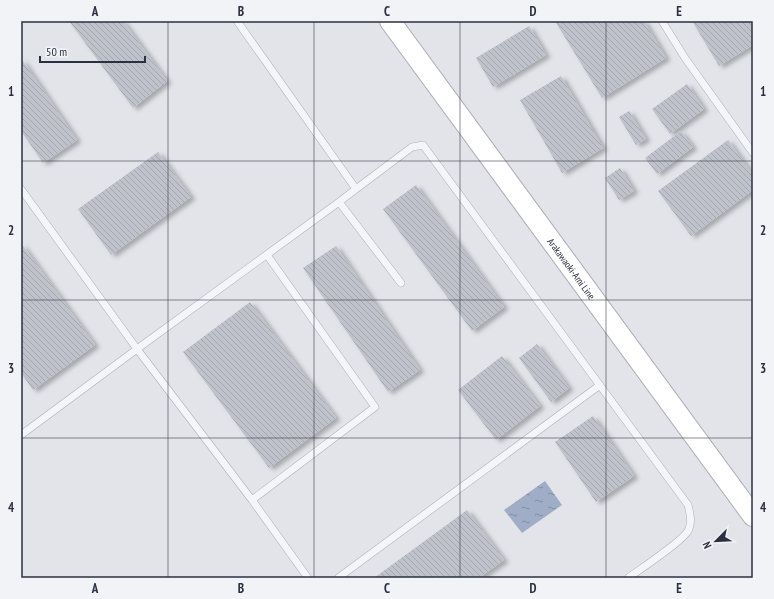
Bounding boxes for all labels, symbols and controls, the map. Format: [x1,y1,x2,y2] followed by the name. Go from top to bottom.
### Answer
[91,3,99,20] text: A
[238,3,244,20] text: B
[384,3,390,20] text: C
[530,3,537,20] text: D
[676,3,682,20] text: E
[40,38,145,64] scale bar
[46,44,67,59] text: 50 m
[8,83,14,100] text: 1
[760,83,766,100] text: 1
[8,222,14,239] text: 2
[760,222,766,239] text: 2
[545,235,598,302] street label: Arakawaoki-Ami Line
[8,360,14,377] text: 3
[760,360,766,377] text: 3
[8,499,15,516] text: 4
[760,499,767,516] text: 4
[696,521,736,561] north arrow
[699,539,714,551] text: N
[91,580,99,597] text: A
[238,580,244,597] text: B
[384,580,390,597] text: C
[530,580,537,597] text: D
[676,580,682,597] text: E

